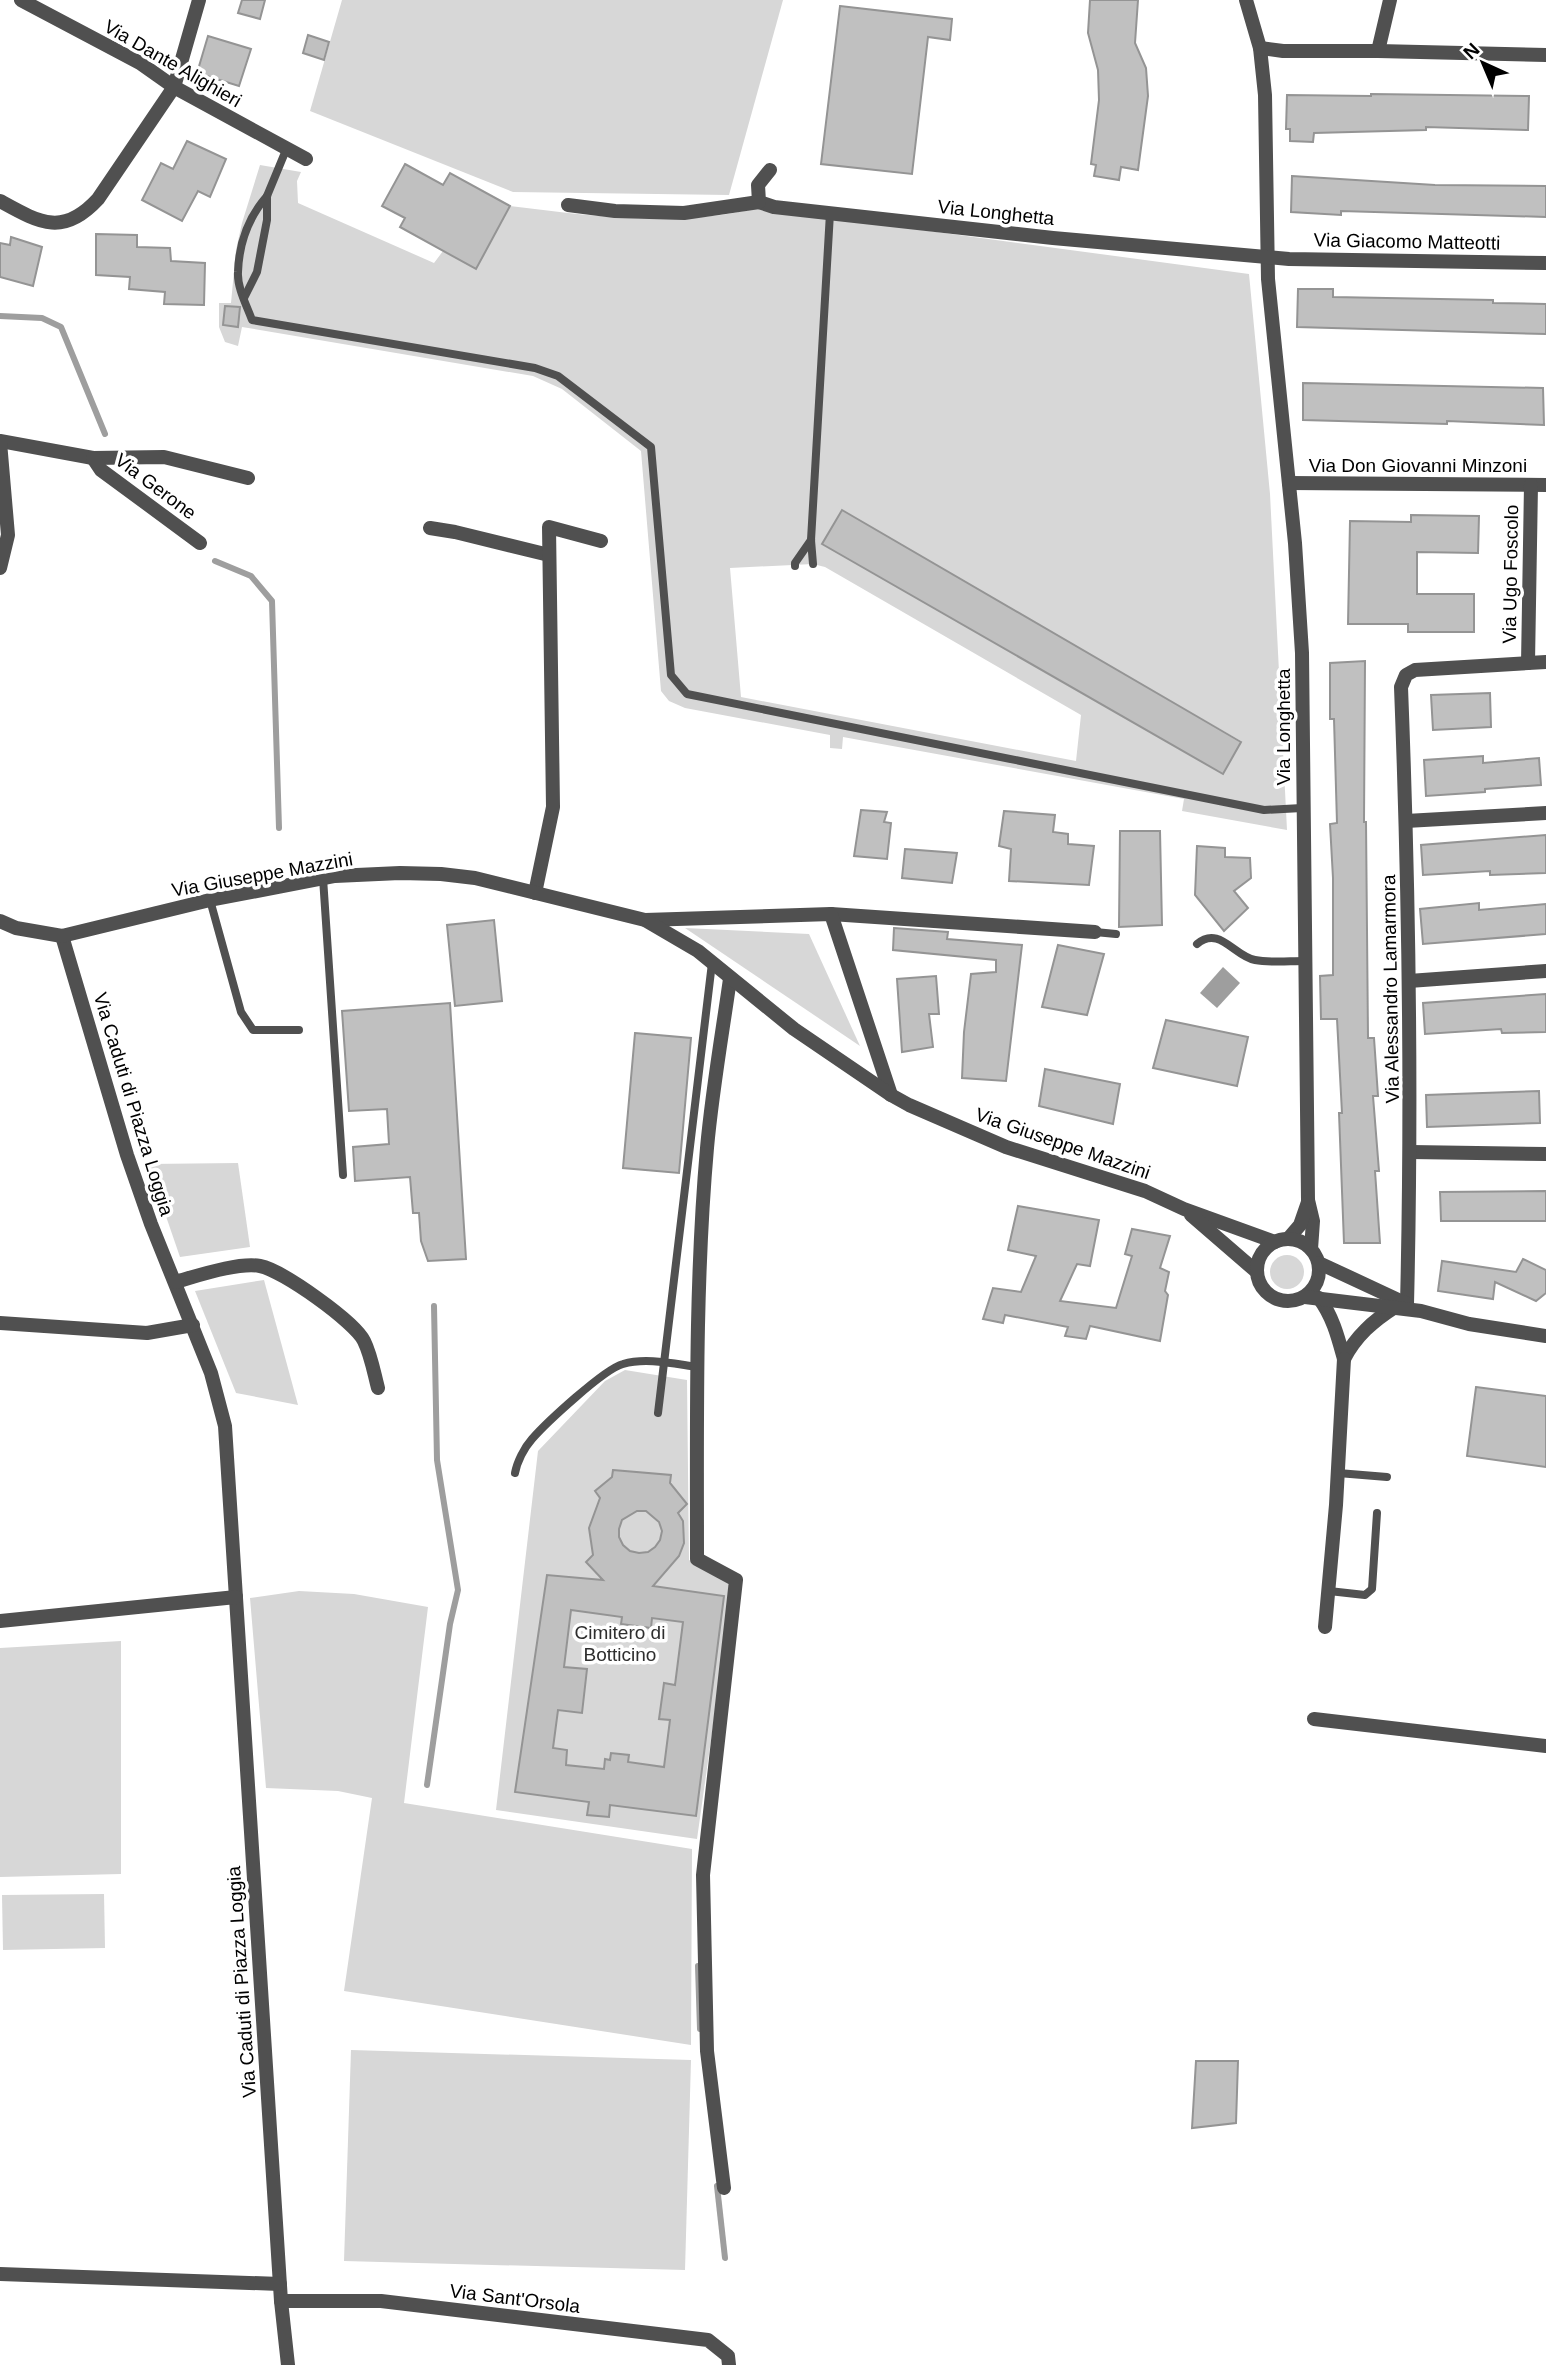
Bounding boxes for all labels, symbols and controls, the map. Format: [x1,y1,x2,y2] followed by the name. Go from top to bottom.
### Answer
[100,16,245,111] street label: Via Dante Alighieri
[1448,28,1518,98] north arrow
[1459,39,1484,63] text: N
[937,196,1056,229] street label: Via Longhetta
[1314,229,1500,254] street label: Via Giacomo Matteotti
[111,449,200,524] street label: Via Gerone
[1309,455,1527,476] street label: Via Don Giovanni Minzoni
[1499,504,1522,644] street label: Via Ugo Foscolo
[1273,668,1294,785] street label: Via Longhetta
[170,848,354,901] street label: Via Giuseppe Mazzini
[1378,874,1403,1104] street label: Via Alessandro Lamarmora
[90,990,178,1219] street label: Via Caduti di Piazza Loggia
[973,1104,1153,1183] street label: Via Giuseppe Mazzini
[575,1622,665,1665] park label: Cimitero di Botticino
[223,1865,260,2098] street label: Via Caduti di Piazza Loggia
[449,2280,582,2317] street label: Via Sant'Orsola

